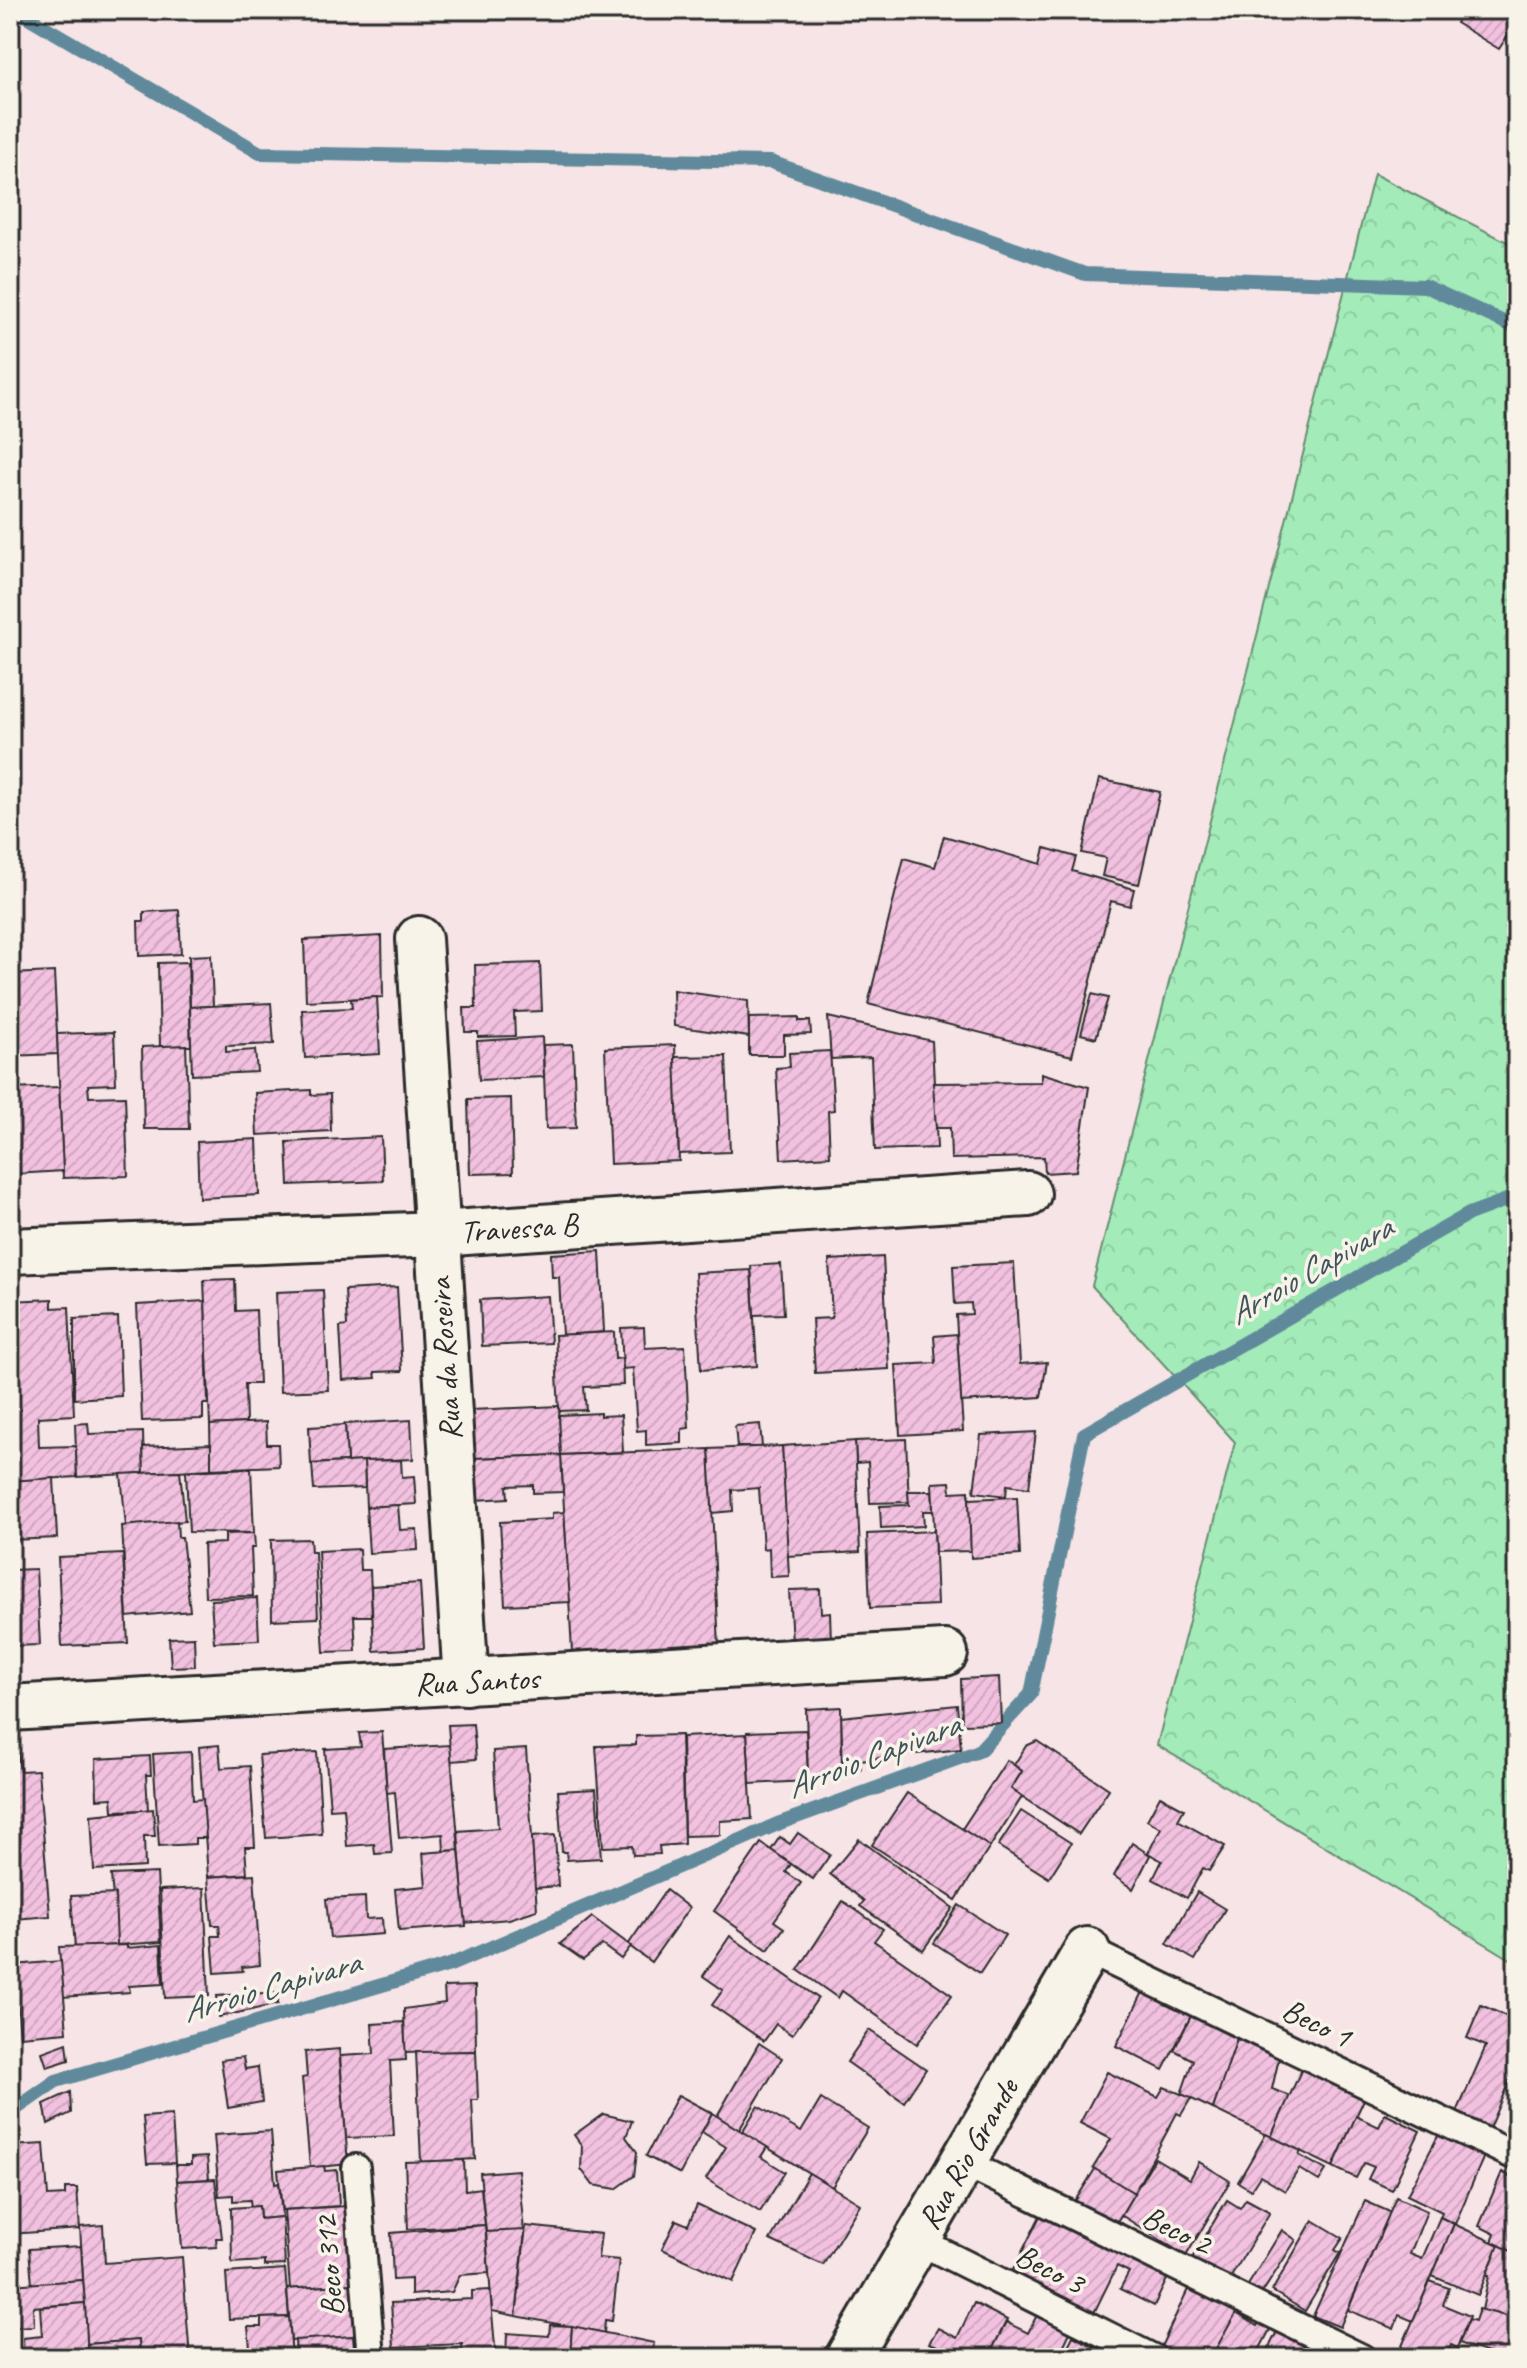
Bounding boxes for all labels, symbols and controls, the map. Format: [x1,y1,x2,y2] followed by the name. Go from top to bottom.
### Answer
[459,1203,582,1253] street label: Travessa B
[1220,1204,1402,1334] water label: Arroio Capivara
[419,1274,471,1442] street label: Rua da Roseira
[414,1657,543,1705] street label: Rua Santos
[780,1701,969,1808] water label: Arroio Capivara
[177,1939,368,2032] water label: Arroio Capivara
[1276,1989,1360,2058] street label: Beco 1
[908,2069,1029,2237] street label: Rua Rio Grande
[1136,2196,1221,2265] street label: Beco 2
[305,2212,353,2318] street label: Beco 312
[1009,2234,1094,2305] street label: Beco 3

